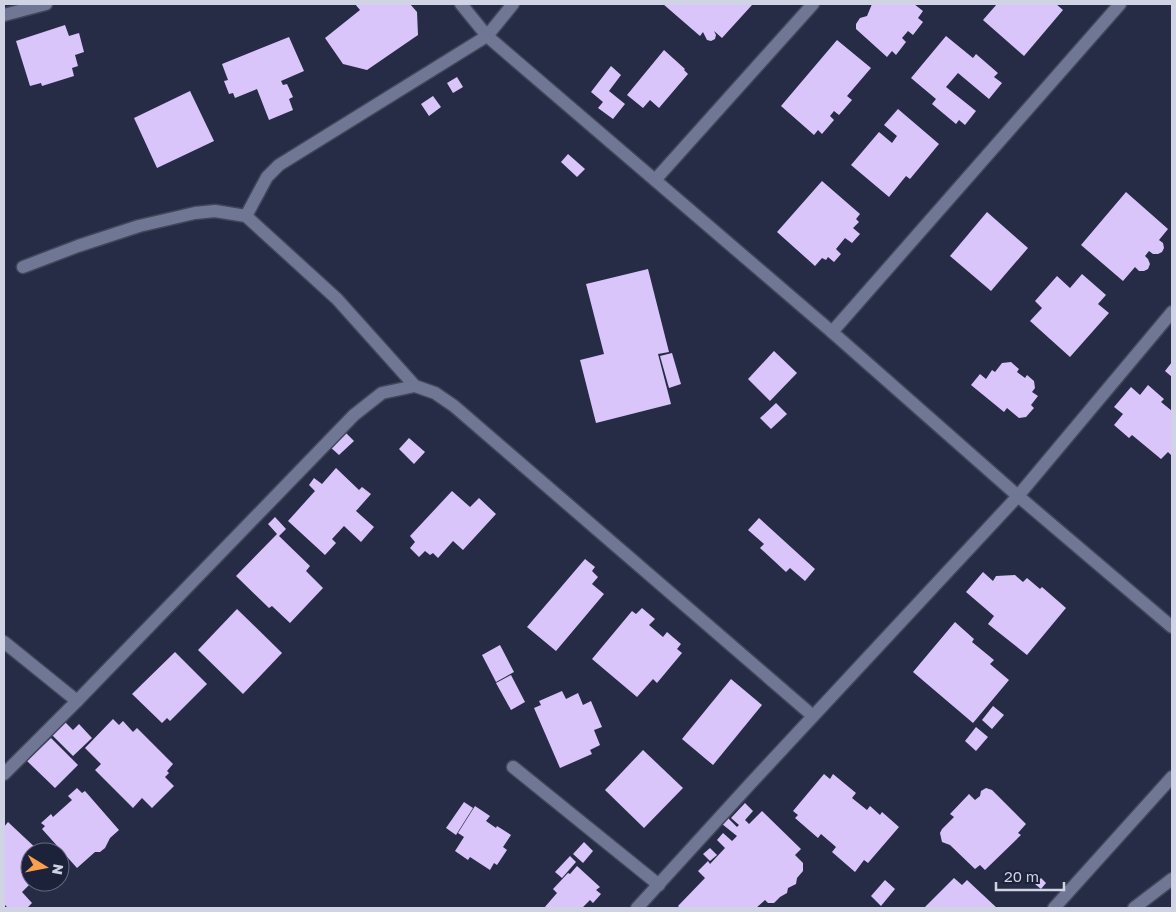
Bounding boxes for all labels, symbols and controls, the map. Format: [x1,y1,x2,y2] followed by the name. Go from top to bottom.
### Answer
[20,842,70,892] north arrow
[996,860,1064,892] scale bar
[49,863,68,876] text: N
[1004,867,1039,885] text: 20 m

